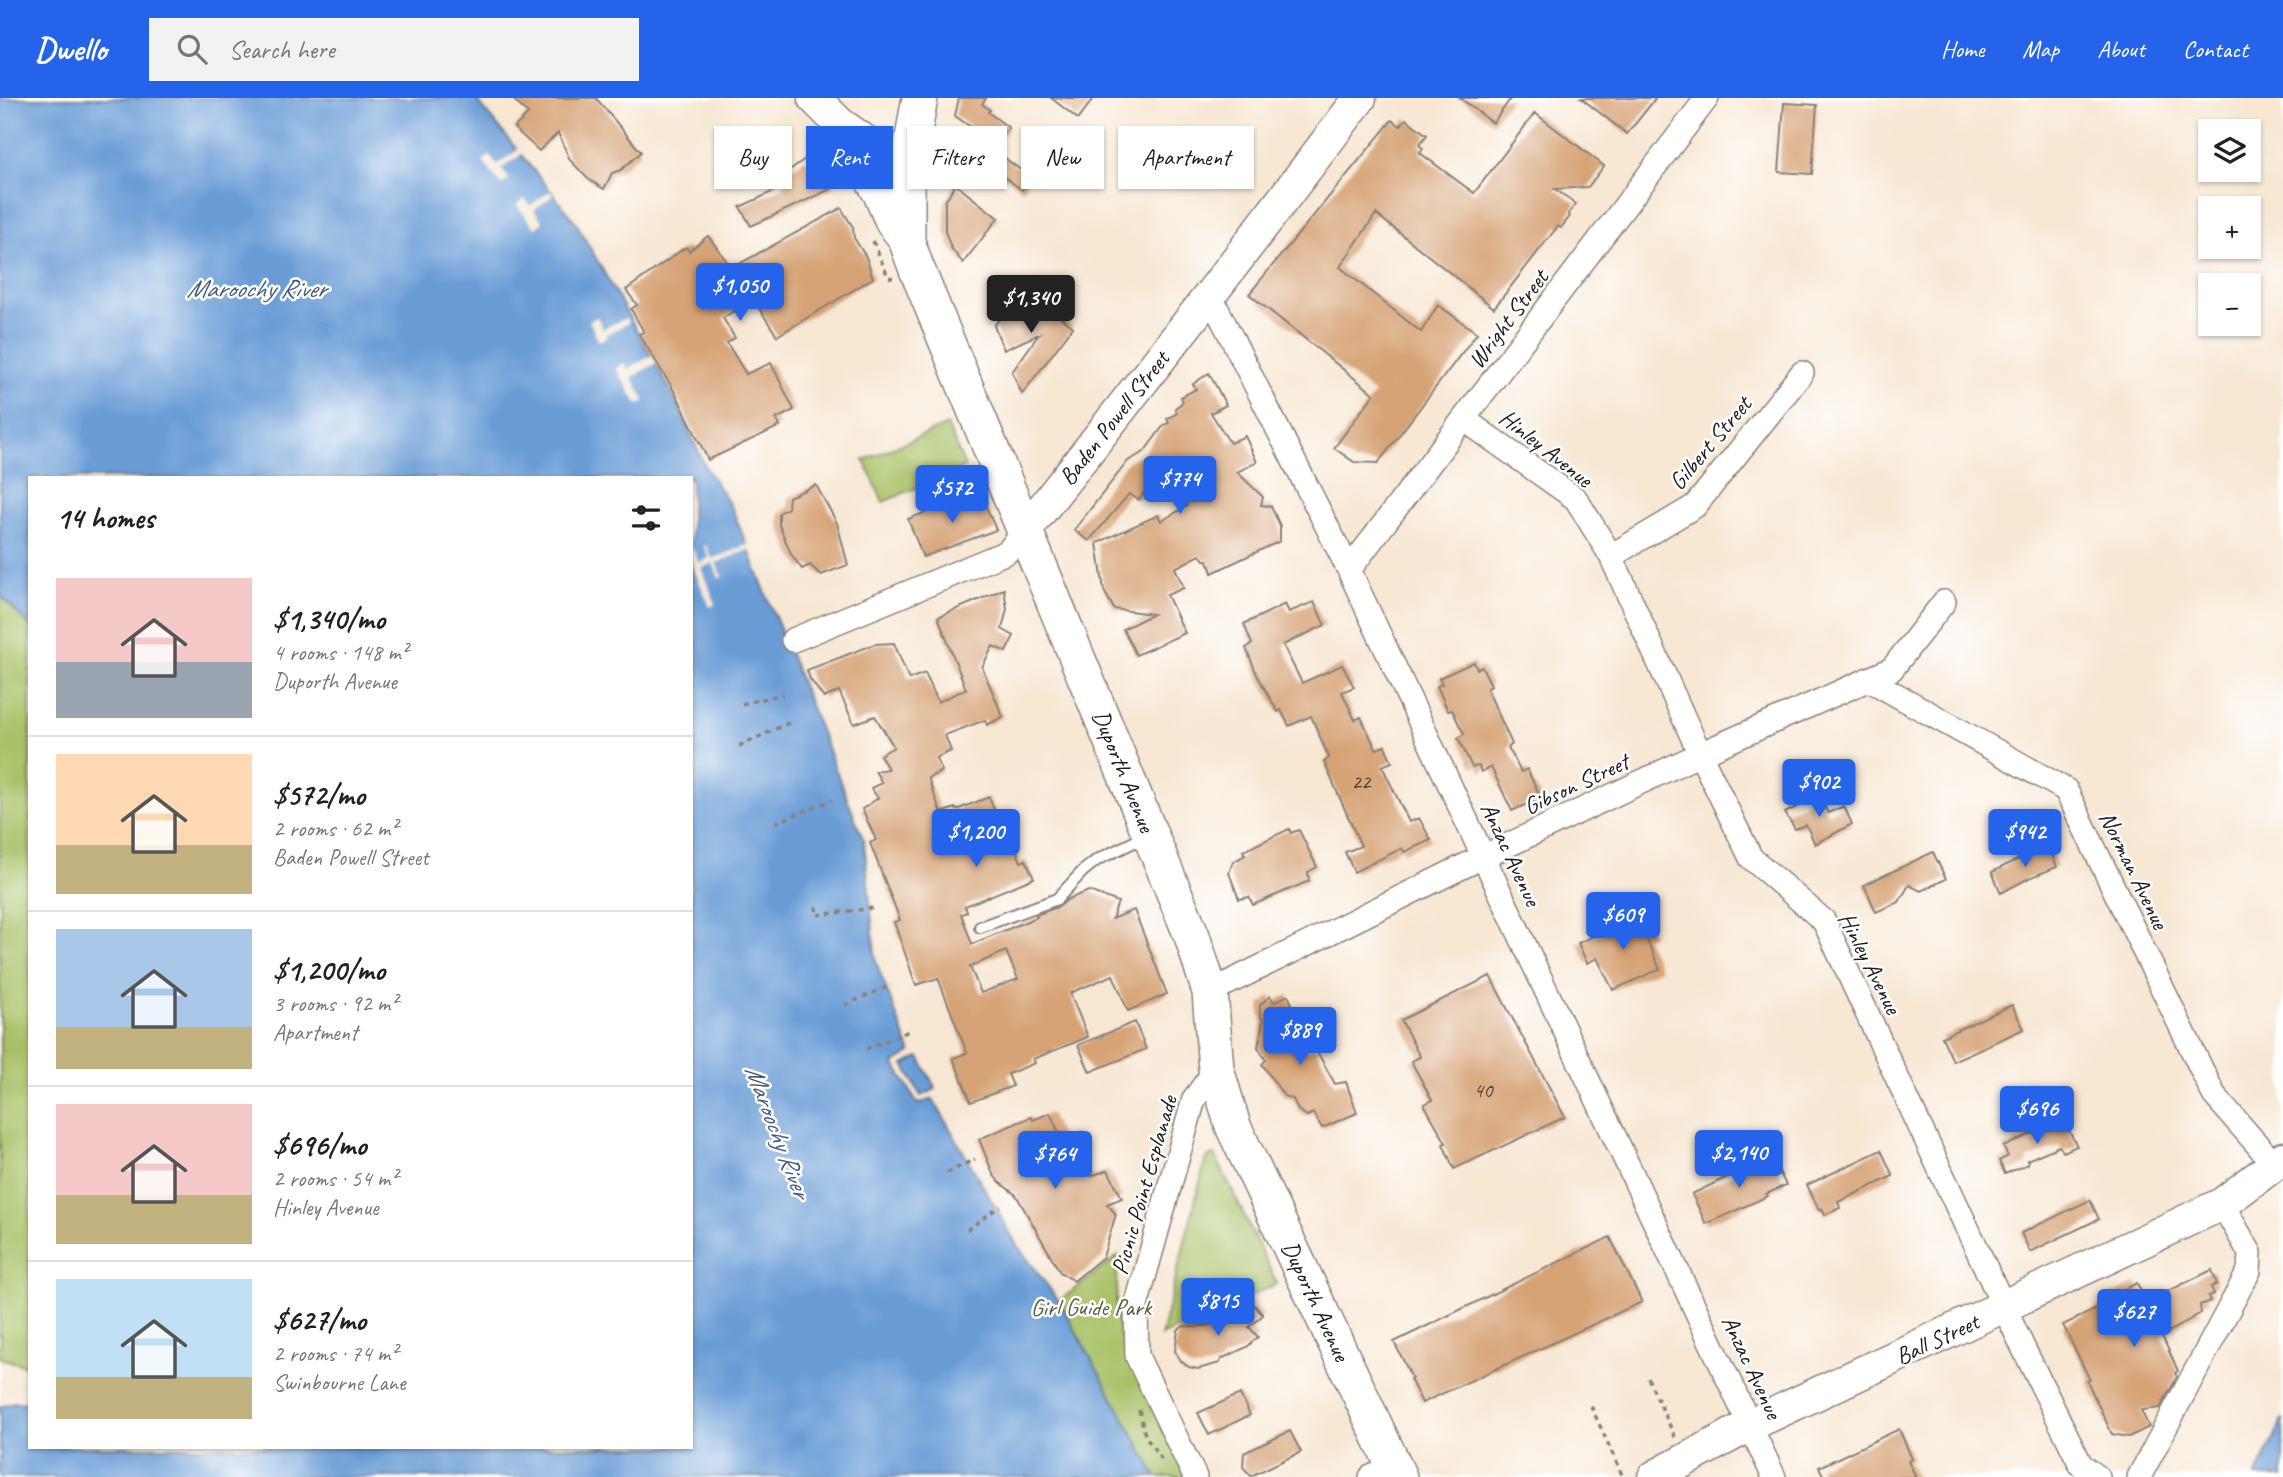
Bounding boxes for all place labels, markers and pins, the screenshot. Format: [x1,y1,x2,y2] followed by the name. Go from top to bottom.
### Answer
[683,264,797,323] pin: $1,050
[974,275,1088,335] pin: $1,340
[1139,456,1221,516] pin: $774
[911,466,993,525] pin: $572
[1778,760,1860,819] pin: $902
[919,810,1033,869] pin: $1,200
[1984,810,2066,869] pin: $942
[1582,892,1664,952] pin: $609
[1259,1007,1341,1067] pin: $889
[1996,1086,2078,1146] pin: $696
[1682,1130,1796,1190] pin: $2,140
[1014,1132,1096,1191] pin: $764
[1177,1278,1259,1338] pin: $815
[2093,1290,2175,1349] pin: $627

